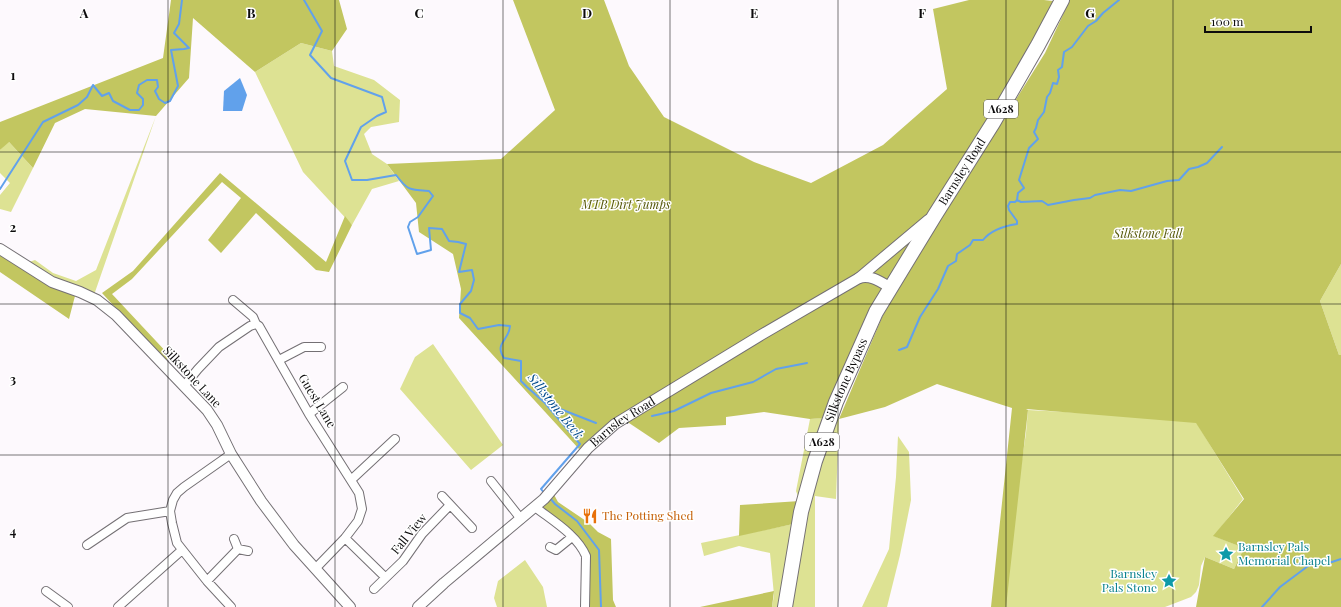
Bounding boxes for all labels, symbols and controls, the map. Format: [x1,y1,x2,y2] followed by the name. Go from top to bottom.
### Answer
[79,4,89,21] text: A
[247,4,256,21] text: B
[414,4,424,21] text: C
[582,4,592,21] text: D
[750,4,758,21] text: E
[918,4,926,21] text: F
[1085,4,1095,21] text: G
[1205,8,1311,34] scale bar
[1211,13,1244,29] text: 100 m
[11,66,16,83] text: 1
[984,100,1018,118] road number: A628
[934,134,989,208] street label: Barnsley Road
[581,196,671,212] park label: MTB Dirt Jumps
[10,218,17,235] text: 2
[1113,225,1183,241] park label: Silkstone Fall
[821,335,870,424] street label: Silkstone Bypass
[160,342,225,411] street label: Silkstone Lane
[524,369,588,442] water label: Silkstone Beck
[10,370,16,387] text: 3
[296,371,340,430] street label: Guest Lane
[586,392,658,450] street label: Barnsley Road
[805,433,839,451] road number: A628
[581,507,599,525] restaurant icon: The Potting Shed
[602,507,693,523] place label: The Potting Shed
[387,509,430,557] street label: Fall View
[10,522,17,539] text: 4
[1238,538,1331,568] place label: Barnsley Pals Memorial Chapel
[1217,545,1235,563] place icon: Barnsley Pals Memorial Chapel
[1102,565,1157,595] place label: Barnsley Pals Stone
[1160,572,1178,590] place icon: Barnsley Pals Stone

